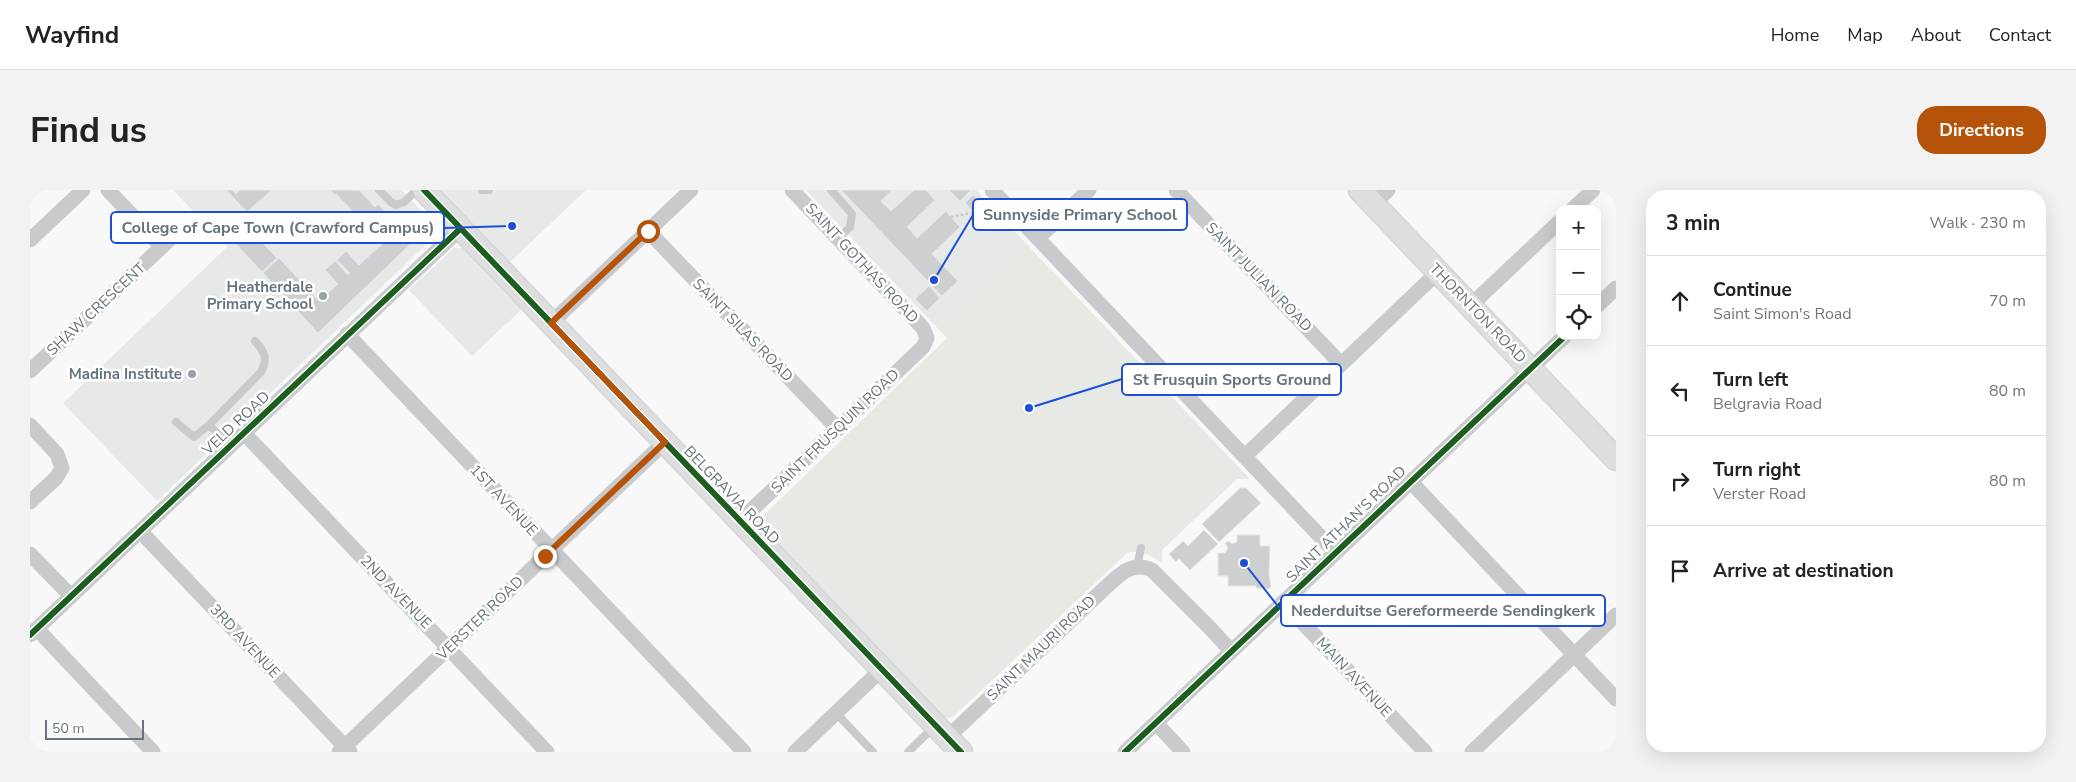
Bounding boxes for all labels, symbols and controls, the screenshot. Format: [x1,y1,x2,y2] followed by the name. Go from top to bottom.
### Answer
[25,19,119,51] text: Wayfind
[1771,23,1819,47] text: Home
[1847,23,1883,47] text: Map
[1911,23,1961,47] text: About
[1989,23,2051,47] text: Contact
[1917,106,2046,154] button: Directions
[30,107,147,154] text: Find us
[801,199,923,327] street label: SAINT GOTHAS ROAD
[973,199,1187,230] callout: Sunnyside Primary School
[983,204,1177,226] text: Sunnyside Primary School
[1556,205,1601,340] map controls
[1556,205,1601,250] button: +
[1666,209,1720,237] text: 3 min
[111,212,444,243] callout: College of Cape Town (Crawford Campus)
[1930,212,2026,234] text: Walk · 230 m
[121,217,435,239] text: College of Cape Town (Crawford Campus)
[1201,218,1317,336] street label: SAINT JULIAN ROAD
[637,220,660,243] route start
[1556,250,1601,295] button: −
[42,258,150,360] street label: SHAW CRESCENT
[1425,259,1531,367] street label: THORNTON ROAD
[689,274,797,386] street label: SAINT SILAS ROAD
[207,277,313,314] place label: Heatherdale Primary School
[1713,277,1792,303] text: Continue
[1666,287,1694,315] icon: ahead
[317,290,329,302] marker: Heatherdale Primary School
[1989,290,2026,312] text: 70 m
[1556,295,1601,340] button: locate
[1713,303,1852,325] text: Saint Simon's Road
[69,364,182,384] place label: Madina Institute
[767,364,903,498] street label: SAINT FRUSQUIN ROAD
[1122,364,1341,395] callout: St Frusquin Sports Ground
[1713,367,1788,393] text: Turn left
[186,368,198,380] marker: Madina Institute
[1133,369,1331,391] text: St Frusquin Sports Ground
[1666,377,1694,405] icon: left
[1989,380,2026,402] text: 80 m
[197,387,274,460] street label: VELD ROAD
[1713,393,1822,415] text: Belgravia Road
[680,441,784,549] street label: BELGRAVIA ROAD
[1713,457,1800,483] text: Turn right
[466,460,542,540] street label: 1ST AVENUE
[1282,461,1410,587] street label: SAINT ATHAN'S ROAD
[1666,467,1694,495] icon: right
[1989,470,2026,492] text: 80 m
[1713,483,1806,505] text: Verster Road
[534,545,557,568] route end
[356,551,436,633] street label: 2ND AVENUE
[1666,557,1694,585] icon: arrive
[1713,558,1894,584] text: Arrive at destination
[432,572,528,665] street label: VERSTER ROAD
[982,591,1100,705] street label: SAINT MAURI ROAD
[1281,595,1605,626] callout: Nederduitse Gereformeerde Sendingkerk
[206,600,284,682] street label: 3RD AVENUE
[1291,600,1595,622] text: Nederduitse Gereformeerde Sendingkerk
[1312,633,1396,721] street label: MAIN AVENUE
[45,717,144,740] scale bar
[52,719,84,738] text: 50 m

